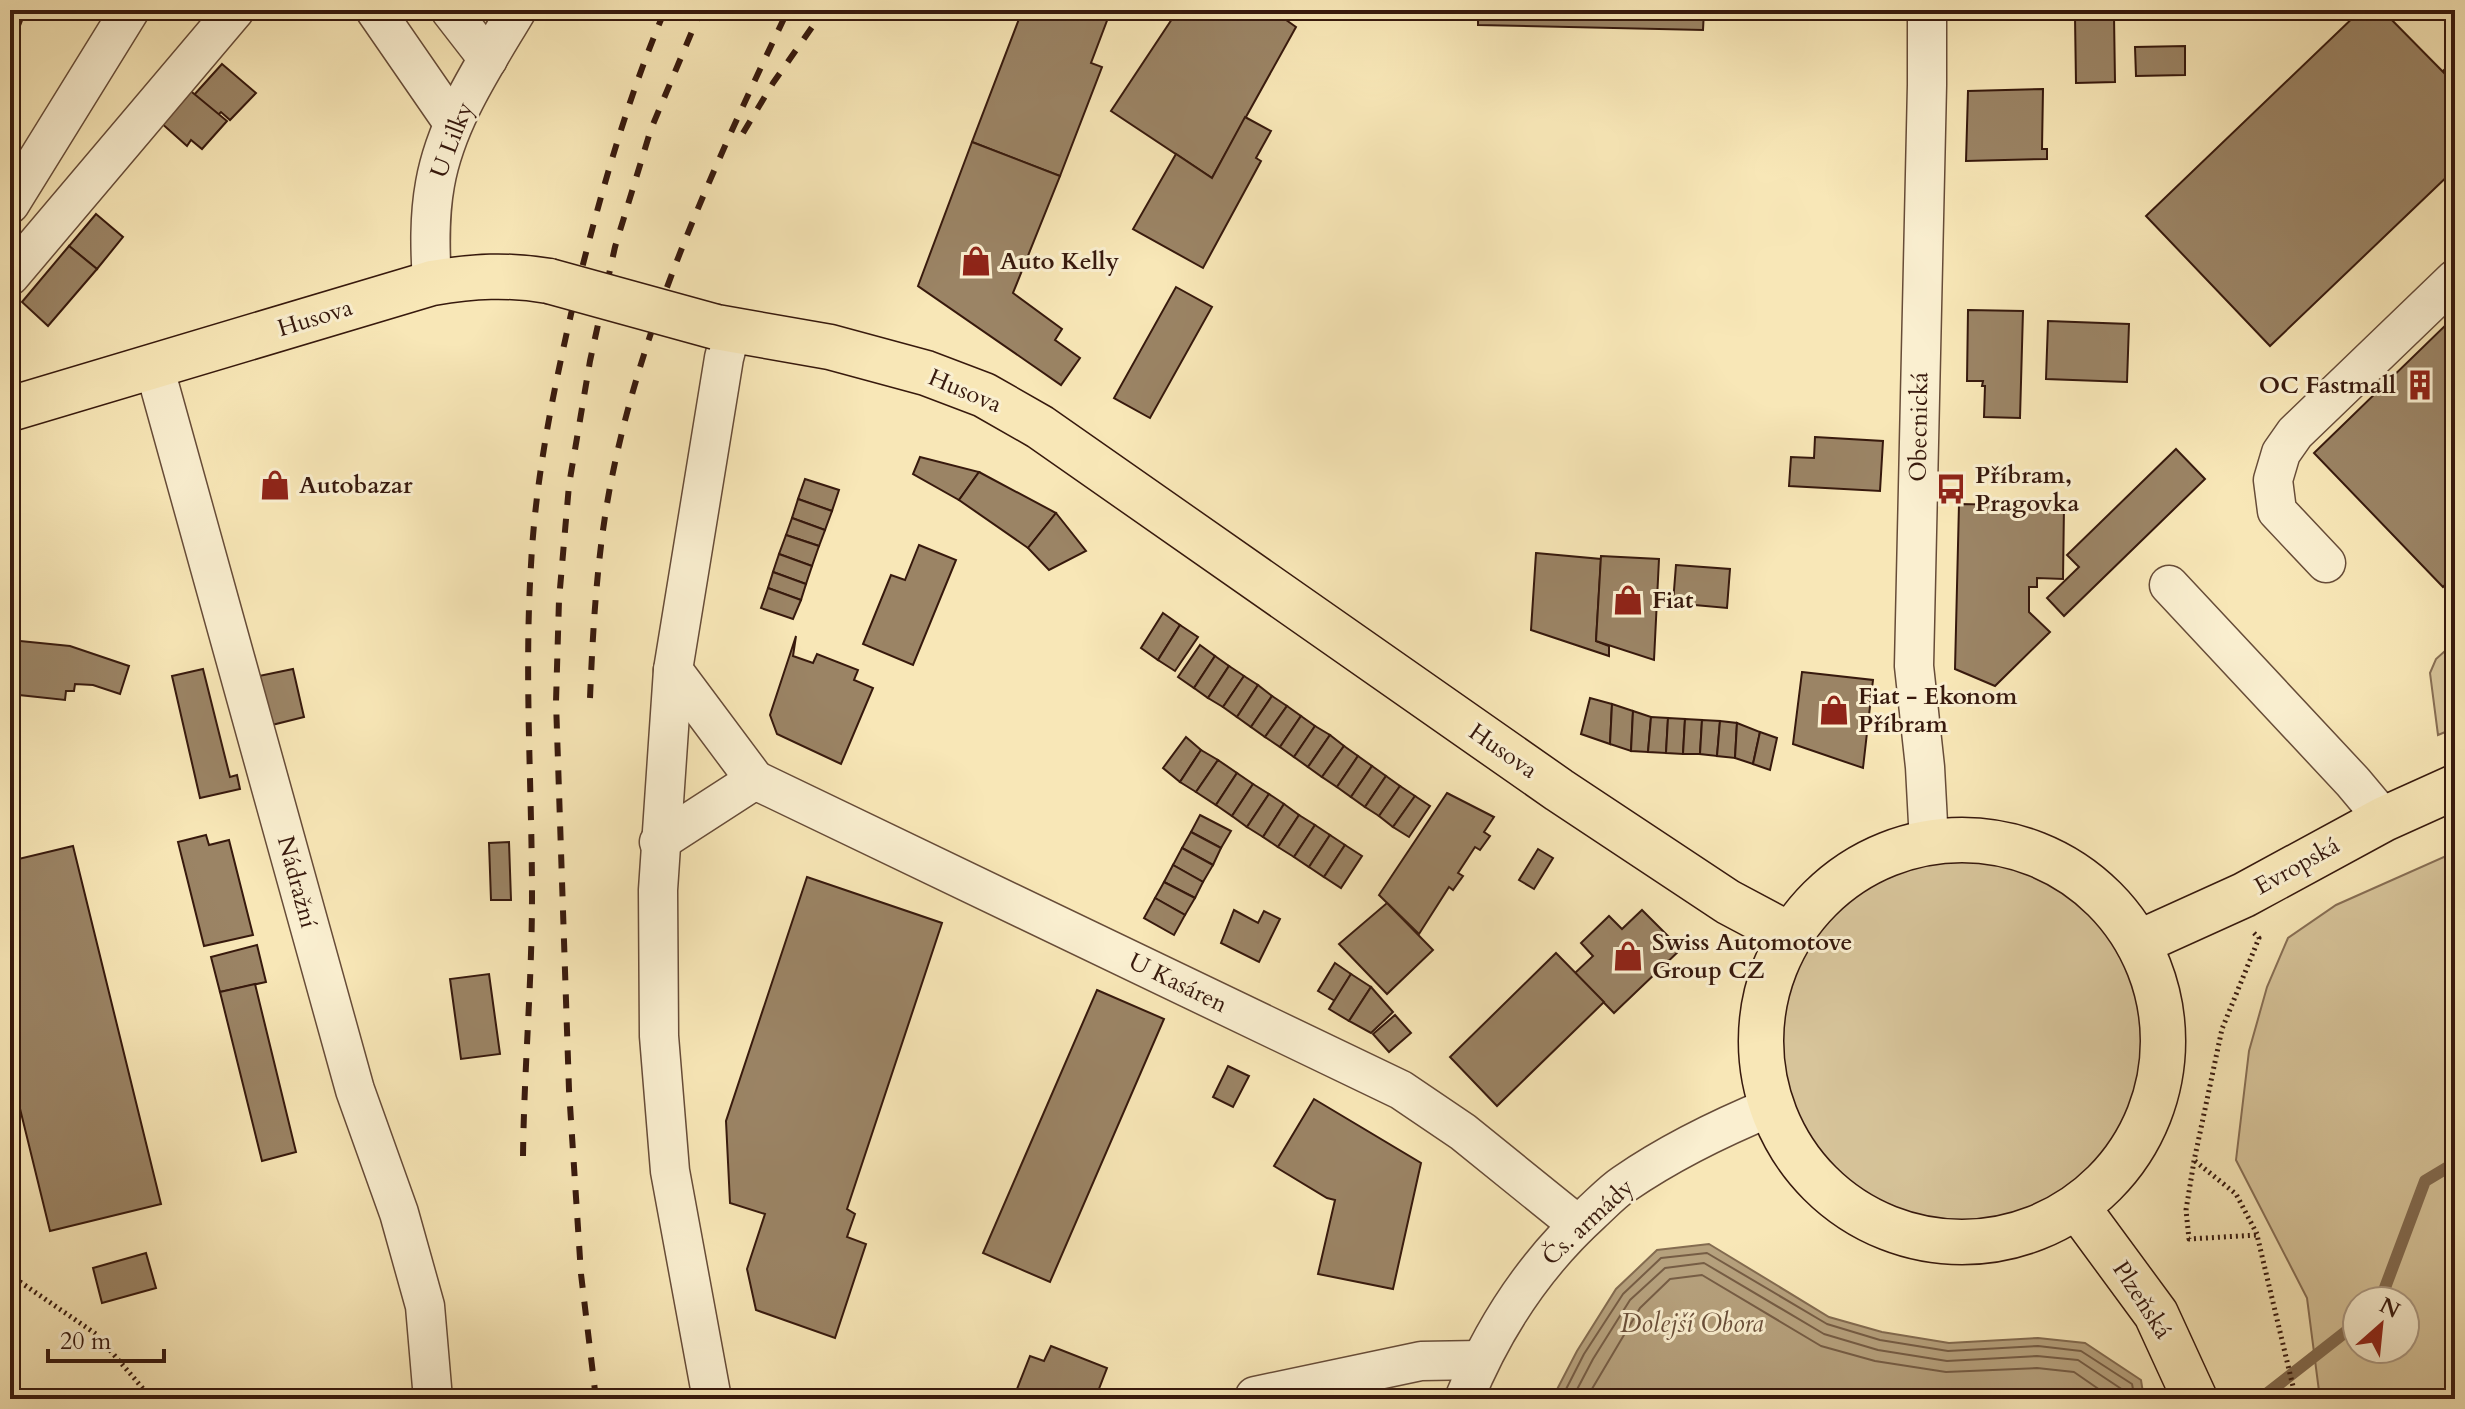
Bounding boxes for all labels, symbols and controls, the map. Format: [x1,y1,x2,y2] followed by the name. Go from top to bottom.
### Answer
[422,97,482,183] street label: U Lilky
[959,244,993,278] shop icon: Auto Kelly
[1000,245,1120,278] place label: Auto Kelly
[273,291,357,345] street label: Husova
[923,361,1007,421] street label: Husova
[2403,368,2437,402] building icon: OC Fastmall
[2259,369,2396,402] place label: OC Fastmall
[1902,371,1936,482] street label: Obecnická
[1975,459,2080,520] place label: Příbram, Pragovka
[258,468,292,502] shop icon: Autobazar
[299,469,413,502] place label: Autobazar
[1934,472,1968,506] bus stop icon: Příbram, Pragovka
[1611,583,1645,617] shop icon: Fiat
[1652,584,1694,617] place label: Fiat
[1858,680,2018,741] place label: Fiat - Ekonom Příbram
[1817,693,1851,727] shop icon: Fiat - Ekonom Příbram
[1462,715,1544,787] street label: Husova
[2248,829,2346,903] street label: Evropská
[269,832,325,932] street label: Nádražní
[1652,926,1852,987] place label: Swiss Automotove Group CZ
[1611,939,1645,973] shop icon: Swiss Automotove Group CZ
[1123,945,1233,1021] street label: U Kasáren
[1535,1171,1641,1273] street label: Čs. armády
[2105,1255,2180,1346] street label: Plzeňská
[2341,1285,2421,1365] north arrow
[2374,1290,2405,1326] text: N
[1620,1306,1764,1341] water label: Dolejší Obora
[48,1313,164,1363] scale bar
[60,1325,112,1358] text: 20 m

